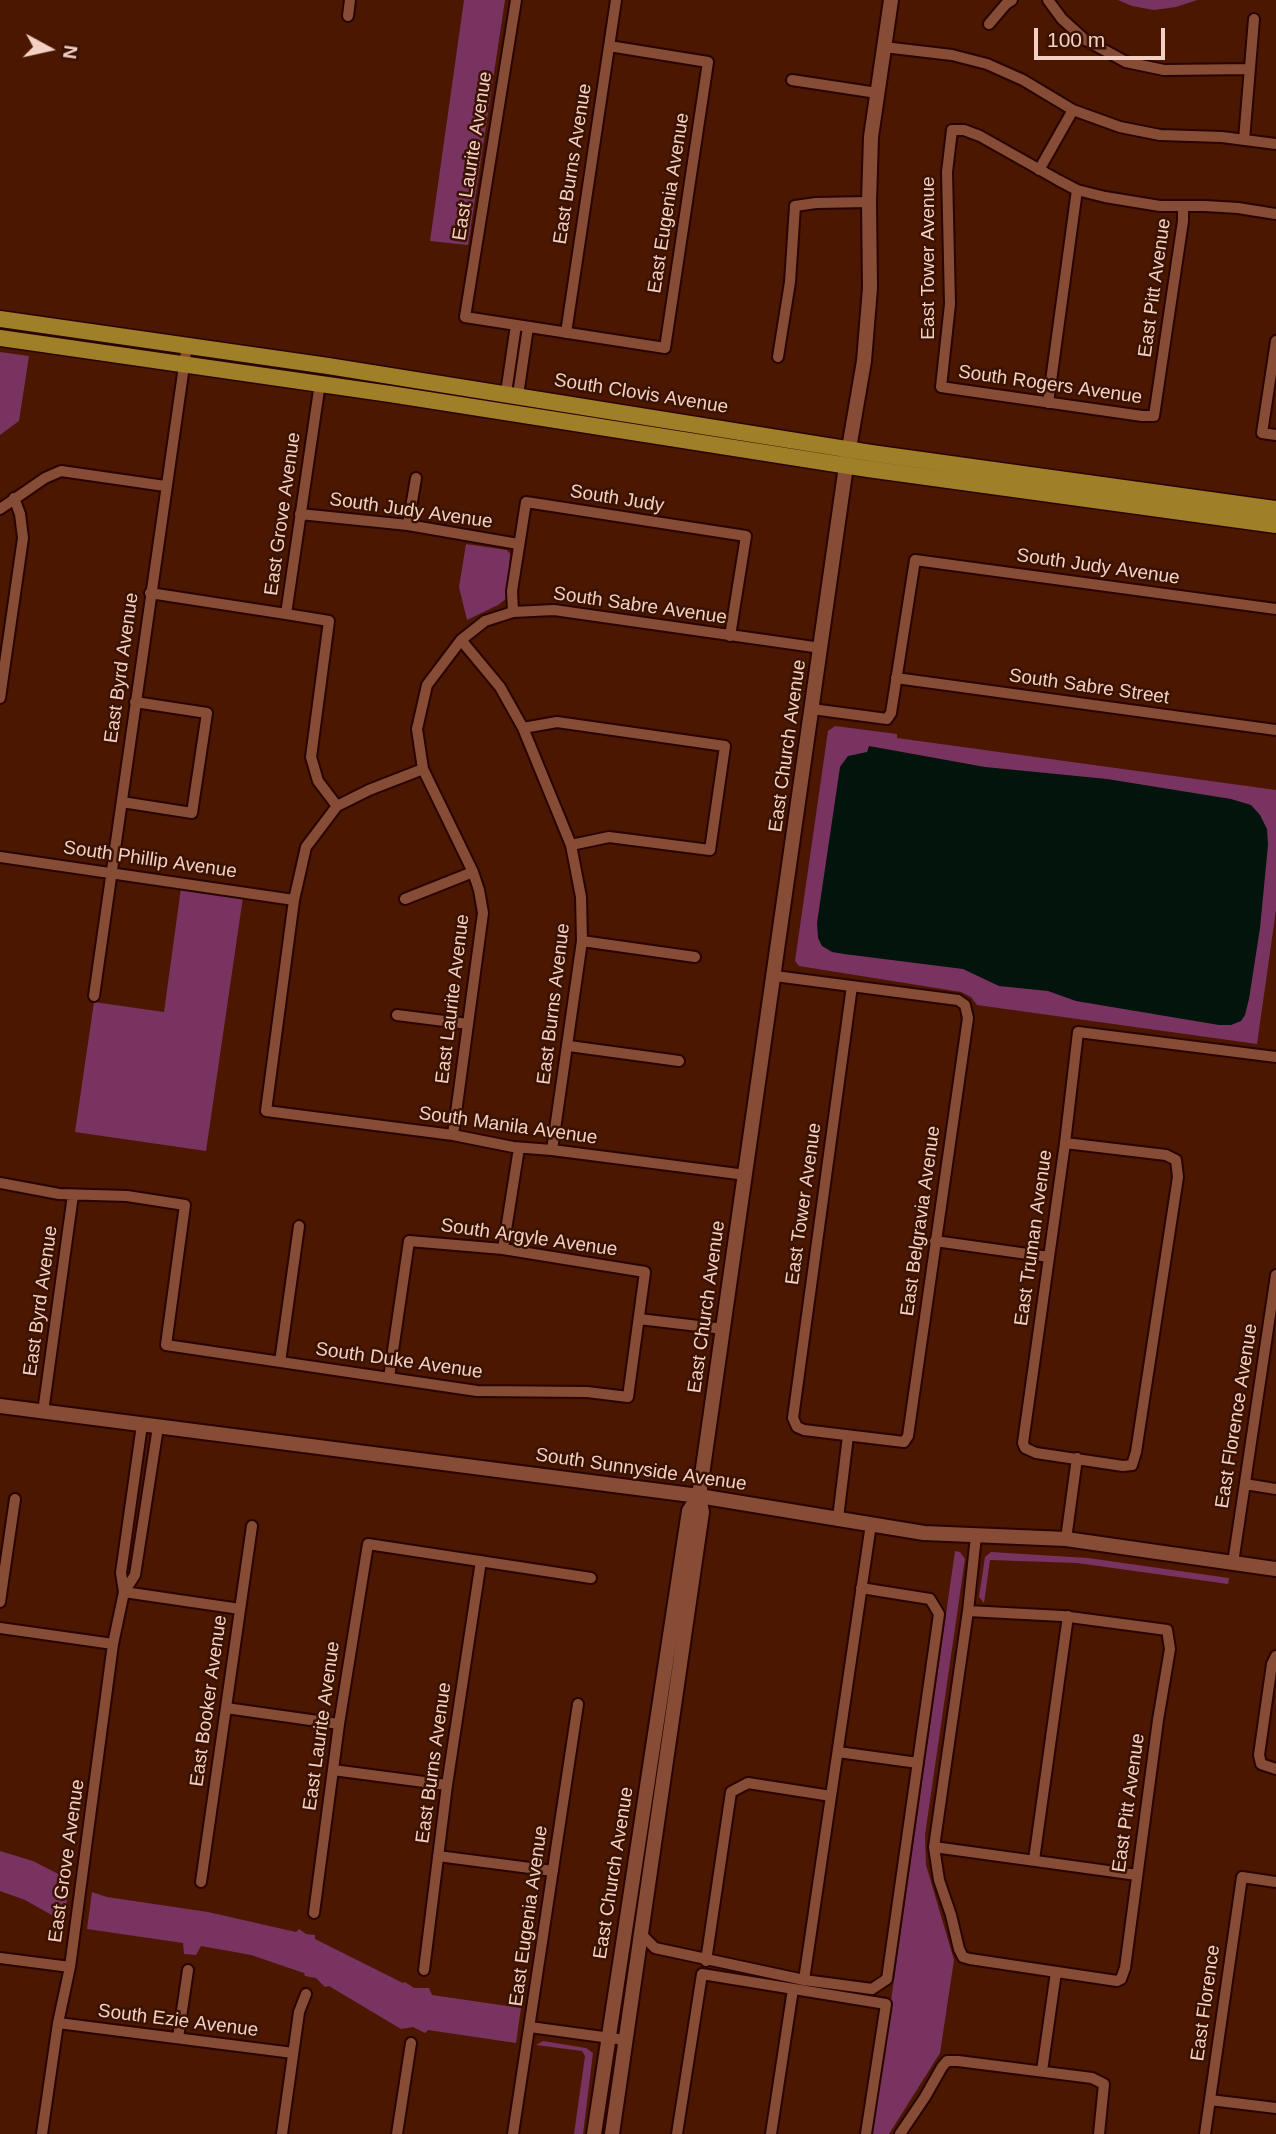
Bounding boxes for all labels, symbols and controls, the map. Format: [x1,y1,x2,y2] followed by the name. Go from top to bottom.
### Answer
[14,14,84,84] north arrow
[1038,14,1169,58] scale bar
[1047,28,1105,51] text: 100 m
[59,44,82,60] text: N
[448,70,498,242] street label: East Laurite Avenue
[549,82,597,246] street label: East Burns Avenue
[643,111,695,295] street label: East Eugenia Avenue
[918,176,940,340] street label: East Tower Avenue
[1134,217,1176,359] street label: East Pitt Avenue
[957,361,1143,409] street label: South Rogers Avenue
[552,369,730,419] street label: South Clovis Avenue
[260,431,306,597] street label: East Grove Avenue
[568,480,666,518] street label: South Judy
[328,488,494,534] street label: South Judy Avenue
[1015,544,1181,590] street label: South Judy Avenue
[552,583,728,629] street label: South Sabre Avenue
[100,591,144,745] street label: East Byrd Avenue
[765,658,811,834] street label: East Church Avenue
[1007,664,1171,710] street label: South Sabre Street
[62,837,238,883] street label: South Phillip Avenue
[431,913,475,1085] street label: East Laurite Avenue
[533,922,575,1086] street label: East Burns Avenue
[417,1102,599,1150] street label: South Manila Avenue
[781,1122,827,1286] street label: East Tower Avenue
[896,1124,946,1318] street label: East Belgravia Avenue
[1010,1149,1058,1327] street label: East Truman Avenue
[439,1214,619,1262] street label: South Argyle Avenue
[684,1219,730,1395] street label: East Church Avenue
[19,1224,63,1378] street label: East Byrd Avenue
[1211,1322,1263,1510] street label: East Florence Avenue
[314,1338,484,1384] street label: South Duke Avenue
[534,1444,748,1496] street label: South Sunnyside Avenue
[186,1614,232,1788] street label: East Booker Avenue
[299,1640,345,1812] street label: East Laurite Avenue
[411,1681,457,1845] street label: East Burns Avenue
[1108,1732,1150,1874] street label: East Pitt Avenue
[44,1778,90,1944] street label: East Grove Avenue
[589,1785,639,1961] street label: East Church Avenue
[505,1824,553,2008] street label: East Eugenia Avenue
[1187,1943,1225,2063] street label: East Florence
[97,2000,259,2042] street label: South Ezie Avenue

